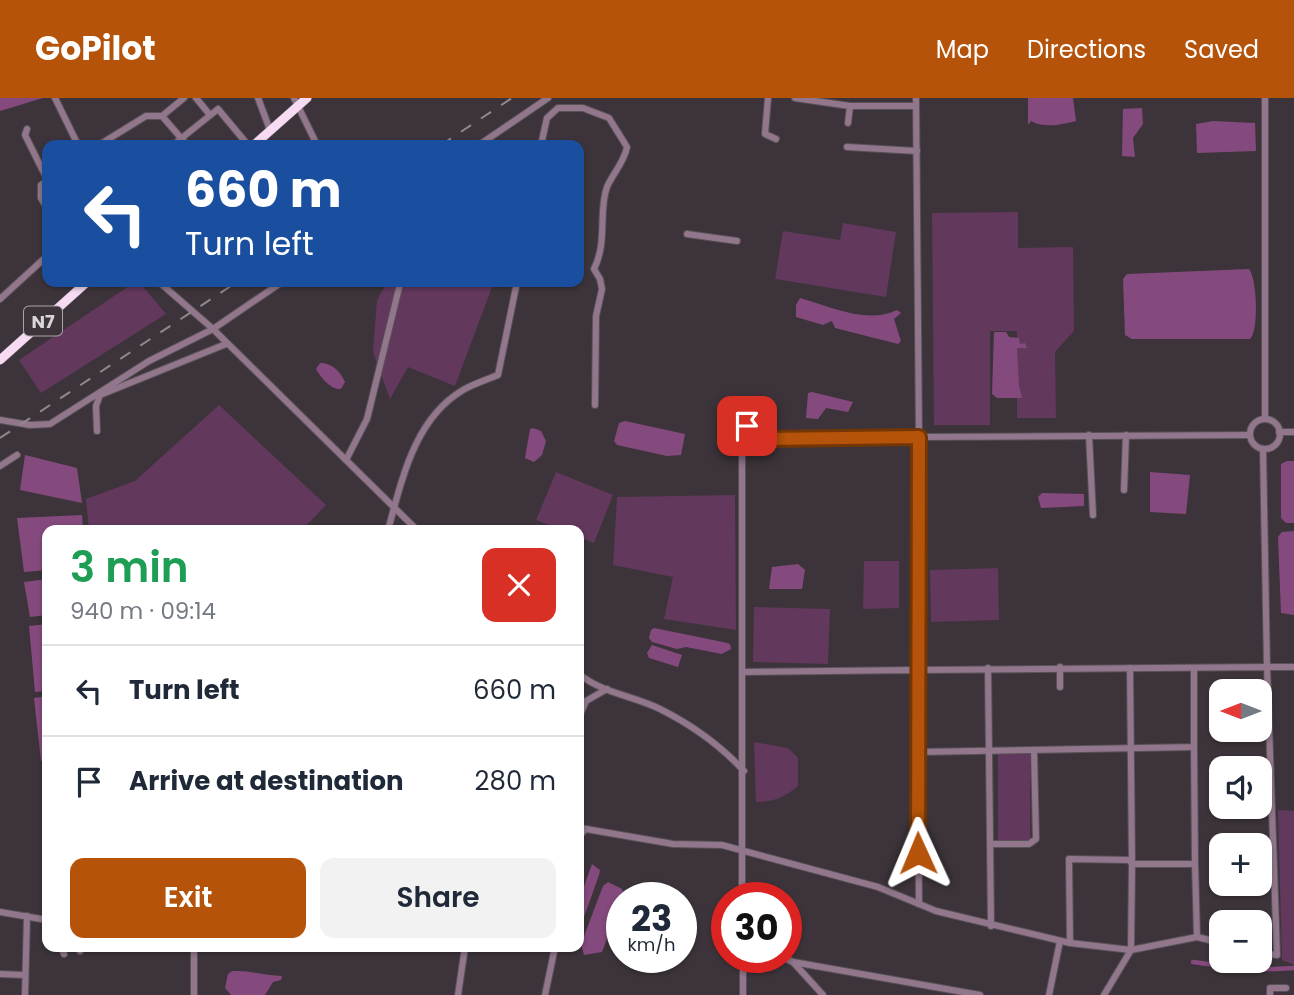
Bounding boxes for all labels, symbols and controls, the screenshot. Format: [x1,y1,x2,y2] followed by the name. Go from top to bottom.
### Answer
[35,25,156,72] text: GoPilot
[936,33,989,66] text: Map
[1027,33,1146,66] text: Directions
[1184,33,1259,66] text: Saved
[185,156,342,224] text: 660 m
[70,168,161,259] icon: left
[185,221,314,266] text: Turn left
[24,306,62,336] road number: N7
[717,396,777,456] pin
[728,407,766,445] icon: arrive
[70,538,189,597] text: 3 min
[482,548,556,622] button: close
[70,595,216,627] text: 940 m · 09:14
[70,672,108,710] icon: left
[129,672,240,708] text: Turn left
[473,672,556,708] text: 660 m
[1209,679,1272,742] north arrow
[1209,679,1272,973] map controls
[1209,756,1272,819] button: sound
[70,763,108,801] icon: arrive
[129,763,404,799] text: Arrive at destination
[475,763,556,799] text: 280 m
[881,816,955,890] position arrow
[1209,833,1272,896] button: +
[70,858,306,938] button: Exit
[320,858,556,938] button: Share
[711,882,802,973] speed limit sign: 30
[631,894,672,943] text: 23
[1209,910,1272,973] button: −
[628,932,675,957] text: km/h

